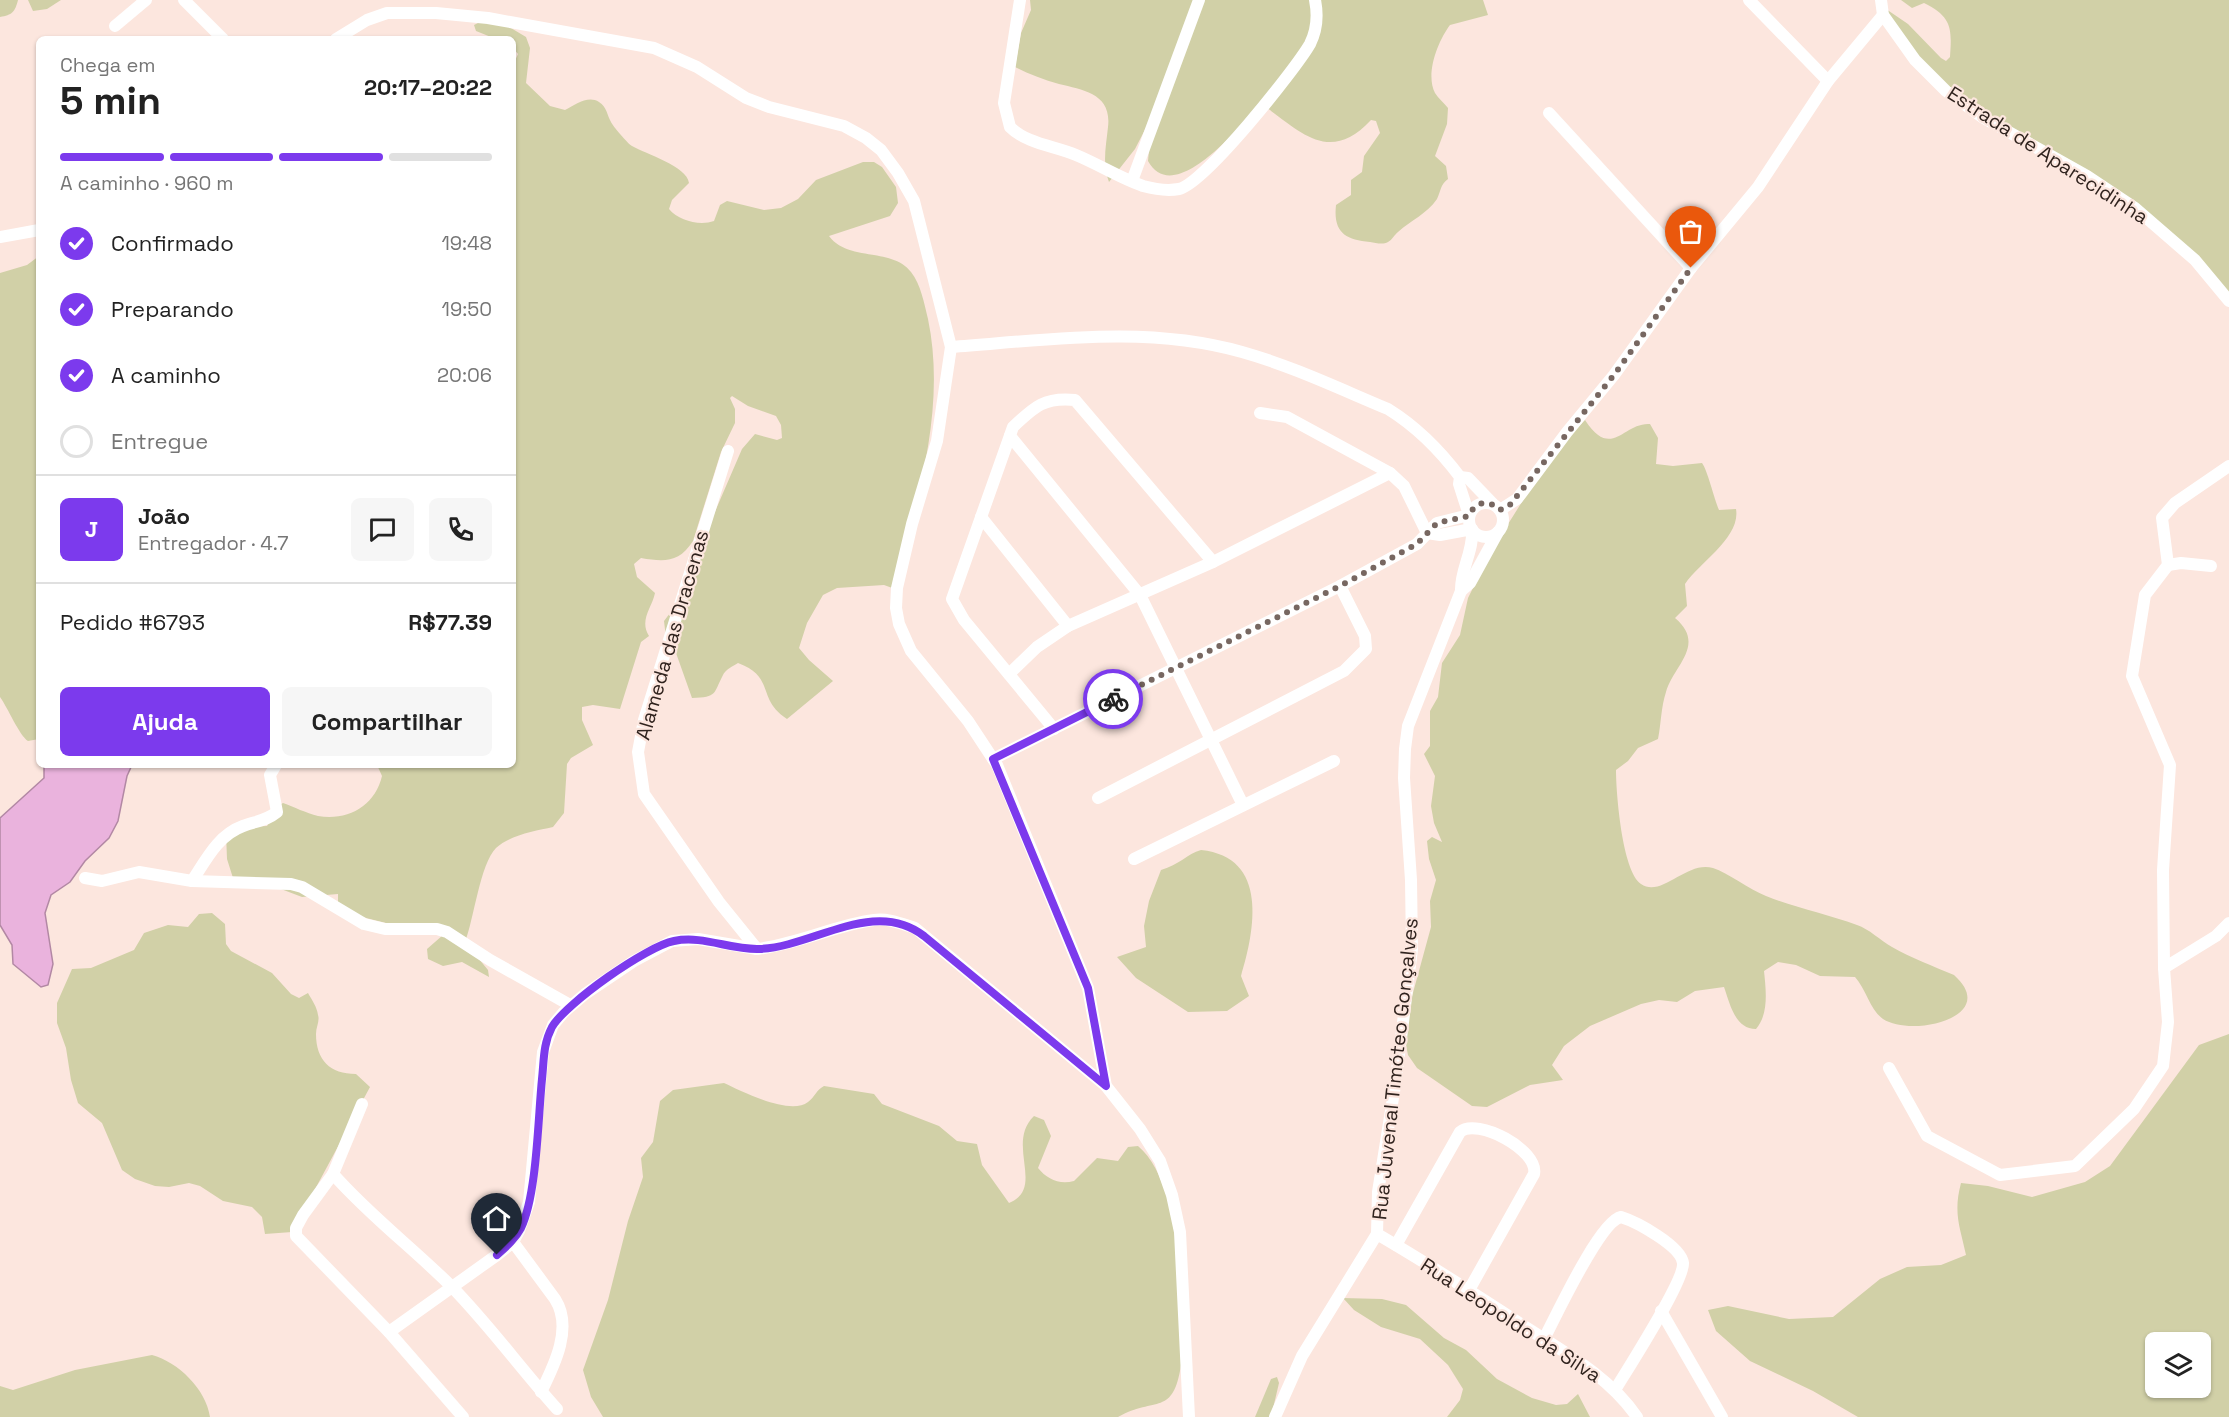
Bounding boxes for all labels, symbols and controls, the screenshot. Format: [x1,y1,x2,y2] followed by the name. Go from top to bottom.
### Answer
[60,52,155,78] text: Chega em
[364,73,492,101] text: 20:17–20:22
[60,76,161,125] text: 5 min
[1942,80,2154,230] street label: Estrada de Aparecidinha
[60,170,234,196] text: A caminho · 960 m
[1665,206,1716,268] pin
[1674,215,1707,248] icon: bag
[60,227,93,260] icon: check
[111,229,234,257] text: Confirmado
[441,230,492,256] text: 19:48
[60,293,93,326] icon: check
[111,295,234,323] text: Preparando
[442,296,492,322] text: 19:50
[60,359,93,392] icon: check
[111,361,221,389] text: A caminho
[437,362,492,388] text: 20:06
[111,427,208,455] text: Entregue
[351,498,414,561] button: chat
[429,498,492,561] button: phone
[138,502,190,530] text: João
[85,515,98,543] text: J
[630,527,714,743] street label: Alameda das Dracenas
[138,530,288,556] text: Entregador · 4.7
[60,608,205,636] text: Pedido #6793
[408,608,492,636] text: R$77.39
[1083,669,1143,729] courier
[1097,683,1130,716] icon: bike
[60,687,270,756] button: Ajuda
[282,687,492,756] button: Compartilhar
[1366,917,1424,1221] street label: Rua Juvenal Timóteo Gonçalves
[471,1193,522,1255] pin
[480,1202,513,1235] icon: home
[1416,1252,1606,1388] street label: Rua Leopoldo da Silva
[2145,1332,2211,1398] map controls
[2145,1332,2211,1398] button: layers

